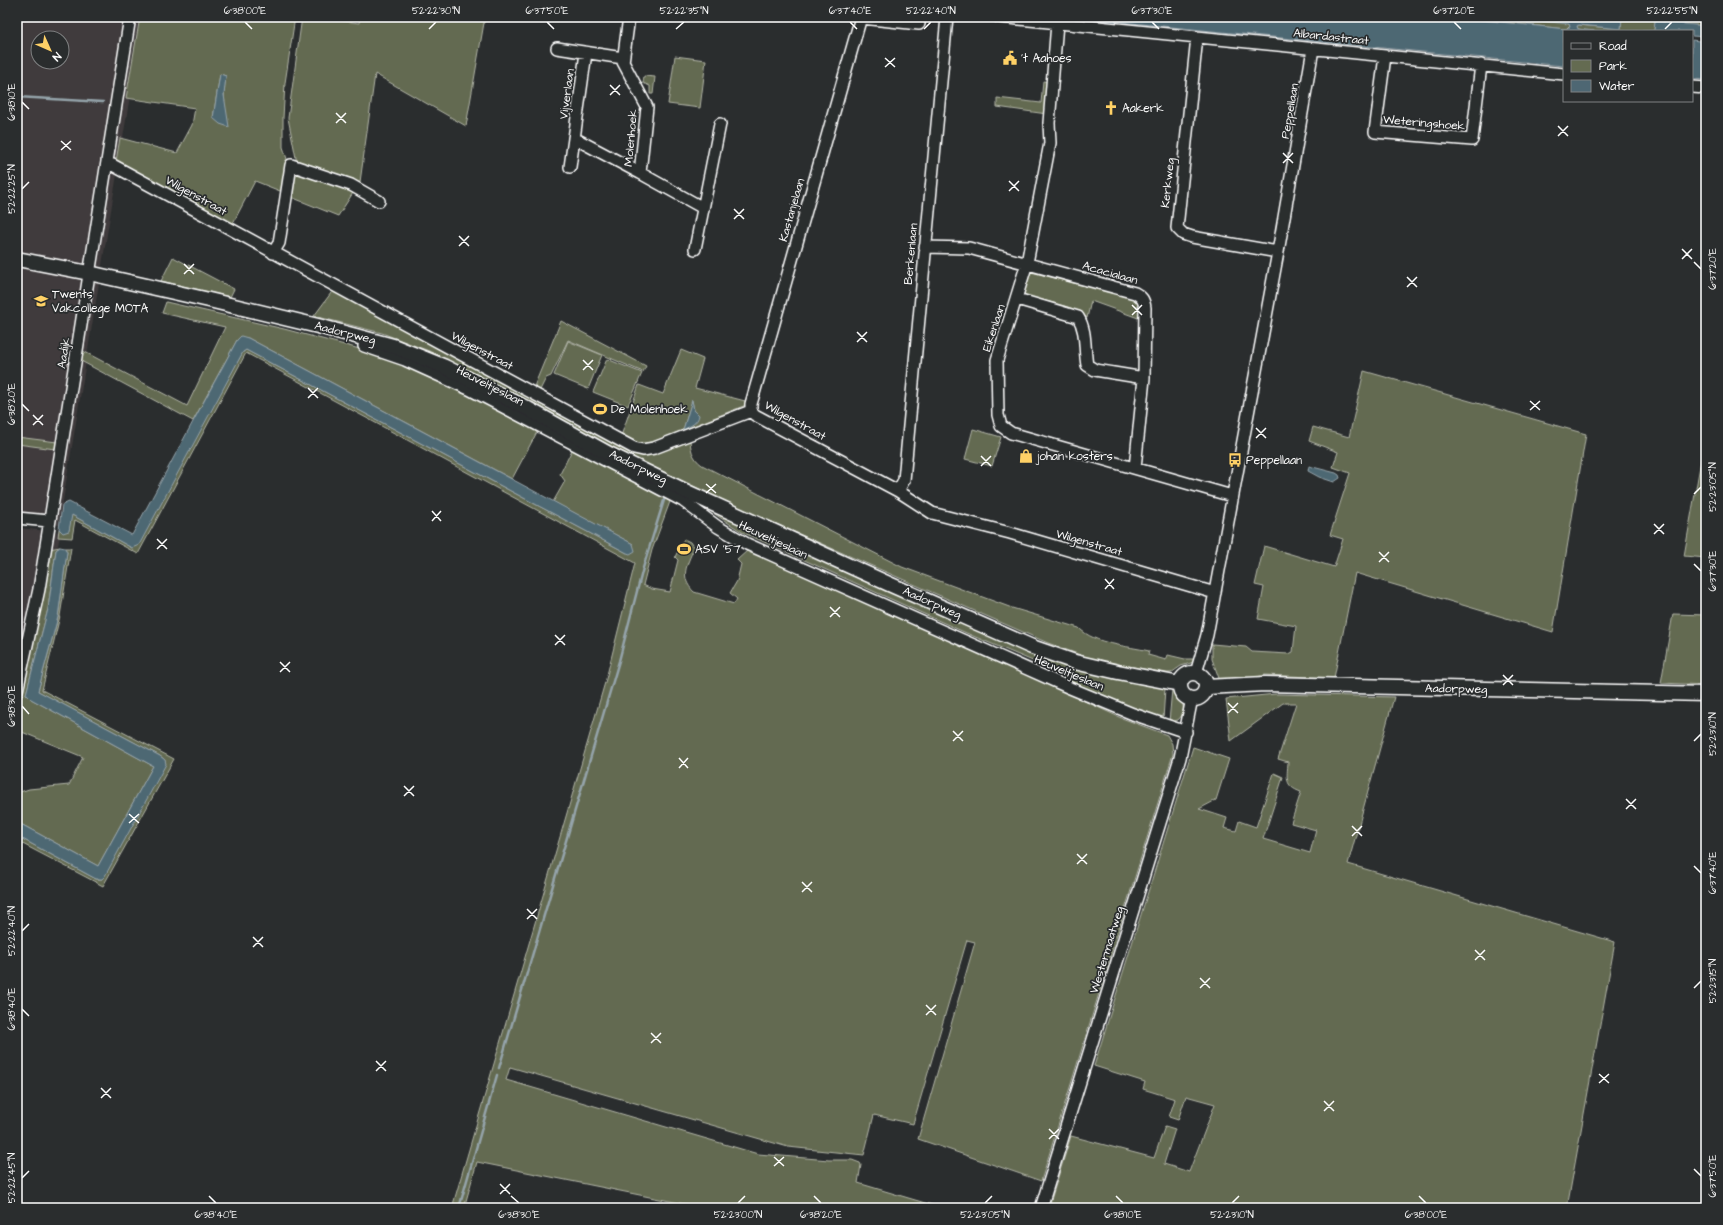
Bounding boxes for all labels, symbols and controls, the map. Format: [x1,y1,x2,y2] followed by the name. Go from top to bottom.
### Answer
[224,4,266,18] text: 6°38'00"E
[412,4,460,18] text: 52°22'30"N
[526,4,569,18] text: 6°37'50"E
[660,4,708,18] text: 52°22'35"N
[829,4,871,18] text: 6°37'40"E
[906,4,956,18] text: 52°22'40"N
[1131,4,1173,18] text: 6°37'30"E
[1433,4,1475,18] text: 6°37'20"E
[1647,4,1697,18] text: 52°22'55"N
[1292,25,1370,49] street label: Albardastraat
[30,30,70,70] north arrow
[1563,30,1693,102] legend
[1599,38,1627,55] text: Road
[49,49,64,65] text: N
[1002,50,1018,66] public building icon: 't Aahoes
[1021,50,1072,67] place label: 't Aahoes
[1599,58,1627,75] text: Park
[555,68,579,120] street label: Vijverlaan
[1599,78,1635,95] text: Water
[1277,82,1303,140] street label: Peppellaan
[5,83,19,121] text: 6°38'10"E
[1103,100,1119,116] church icon: Aakerk
[1122,100,1164,117] place label: Aakerk
[620,108,642,167] street label: Molenhoek
[1382,111,1466,136] street label: Weteringshoek
[1157,157,1180,209] street label: Kerkweg
[5,164,19,214] text: 52°22'25"N
[162,172,230,221] street label: Wilgenstraat
[775,176,809,244] street label: Kastanjelaan
[900,223,922,285] street label: Berkenlaan
[1706,248,1720,290] text: 6°37'20"E
[1080,257,1140,289] street label: Acacialaan
[52,286,149,318] place label: Twents Vakcollege MOTA
[33,293,49,309] school or university icon: Twents Vakcollege MOTA
[978,302,1010,354] street label: Eikenlaan
[312,317,377,350] street label: Aadorpweg
[447,327,516,375] street label: Wilgenstraat
[53,336,75,370] street label: Aadijk
[453,362,527,410] street label: Heuveltjeslaan
[5,383,19,425] text: 6°38'20"E
[761,397,829,446] street label: Wilgenstraat
[592,401,608,417] sports icon: De Molenhoek
[611,401,688,418] place label: De Molenhoek
[606,446,670,489] street label: Aadorpweg
[1018,448,1034,464] shop icon: johan kosters
[1035,448,1113,465] place label: johan kosters
[1227,452,1243,468] bus stop icon: Peppellaan
[1246,452,1302,469] place label: Peppellaan
[1706,462,1720,512] text: 52°23'05"N
[736,517,810,563] street label: Heuveltjeslaan
[1054,525,1124,562] street label: Wilgenstraat
[676,541,692,557] sports icon: ASV '57
[695,541,741,558] place label: ASV '57
[1706,550,1720,592] text: 6°37'30"E
[900,583,964,624] street label: Aadorpweg
[1032,651,1106,695] street label: Heuveltjeslaan
[1425,680,1487,699] street label: Aadorpweg
[5,685,19,727] text: 6°38'30"E
[1706,712,1720,756] text: 52°23'10"N
[1706,852,1720,894] text: 6°37'40"E
[1086,904,1129,996] street label: Westermaatweg
[5,906,19,956] text: 52°22'40"N
[1706,959,1720,1003] text: 52°23'15"N
[5,987,19,1031] text: 6°38'40"E
[5,1153,19,1203] text: 52°22'45"N
[1706,1154,1720,1198] text: 6°37'50"E
[194,1208,238,1222] text: 6°38'40"E
[498,1208,540,1222] text: 6°38'30"E
[714,1208,762,1222] text: 52°23'00"N
[800,1208,842,1222] text: 6°38'20"E
[960,1208,1010,1222] text: 52°23'05"N
[1104,1208,1142,1222] text: 6°38'10"E
[1210,1208,1254,1222] text: 52°23'10"N
[1405,1208,1447,1222] text: 6°38'00"E

